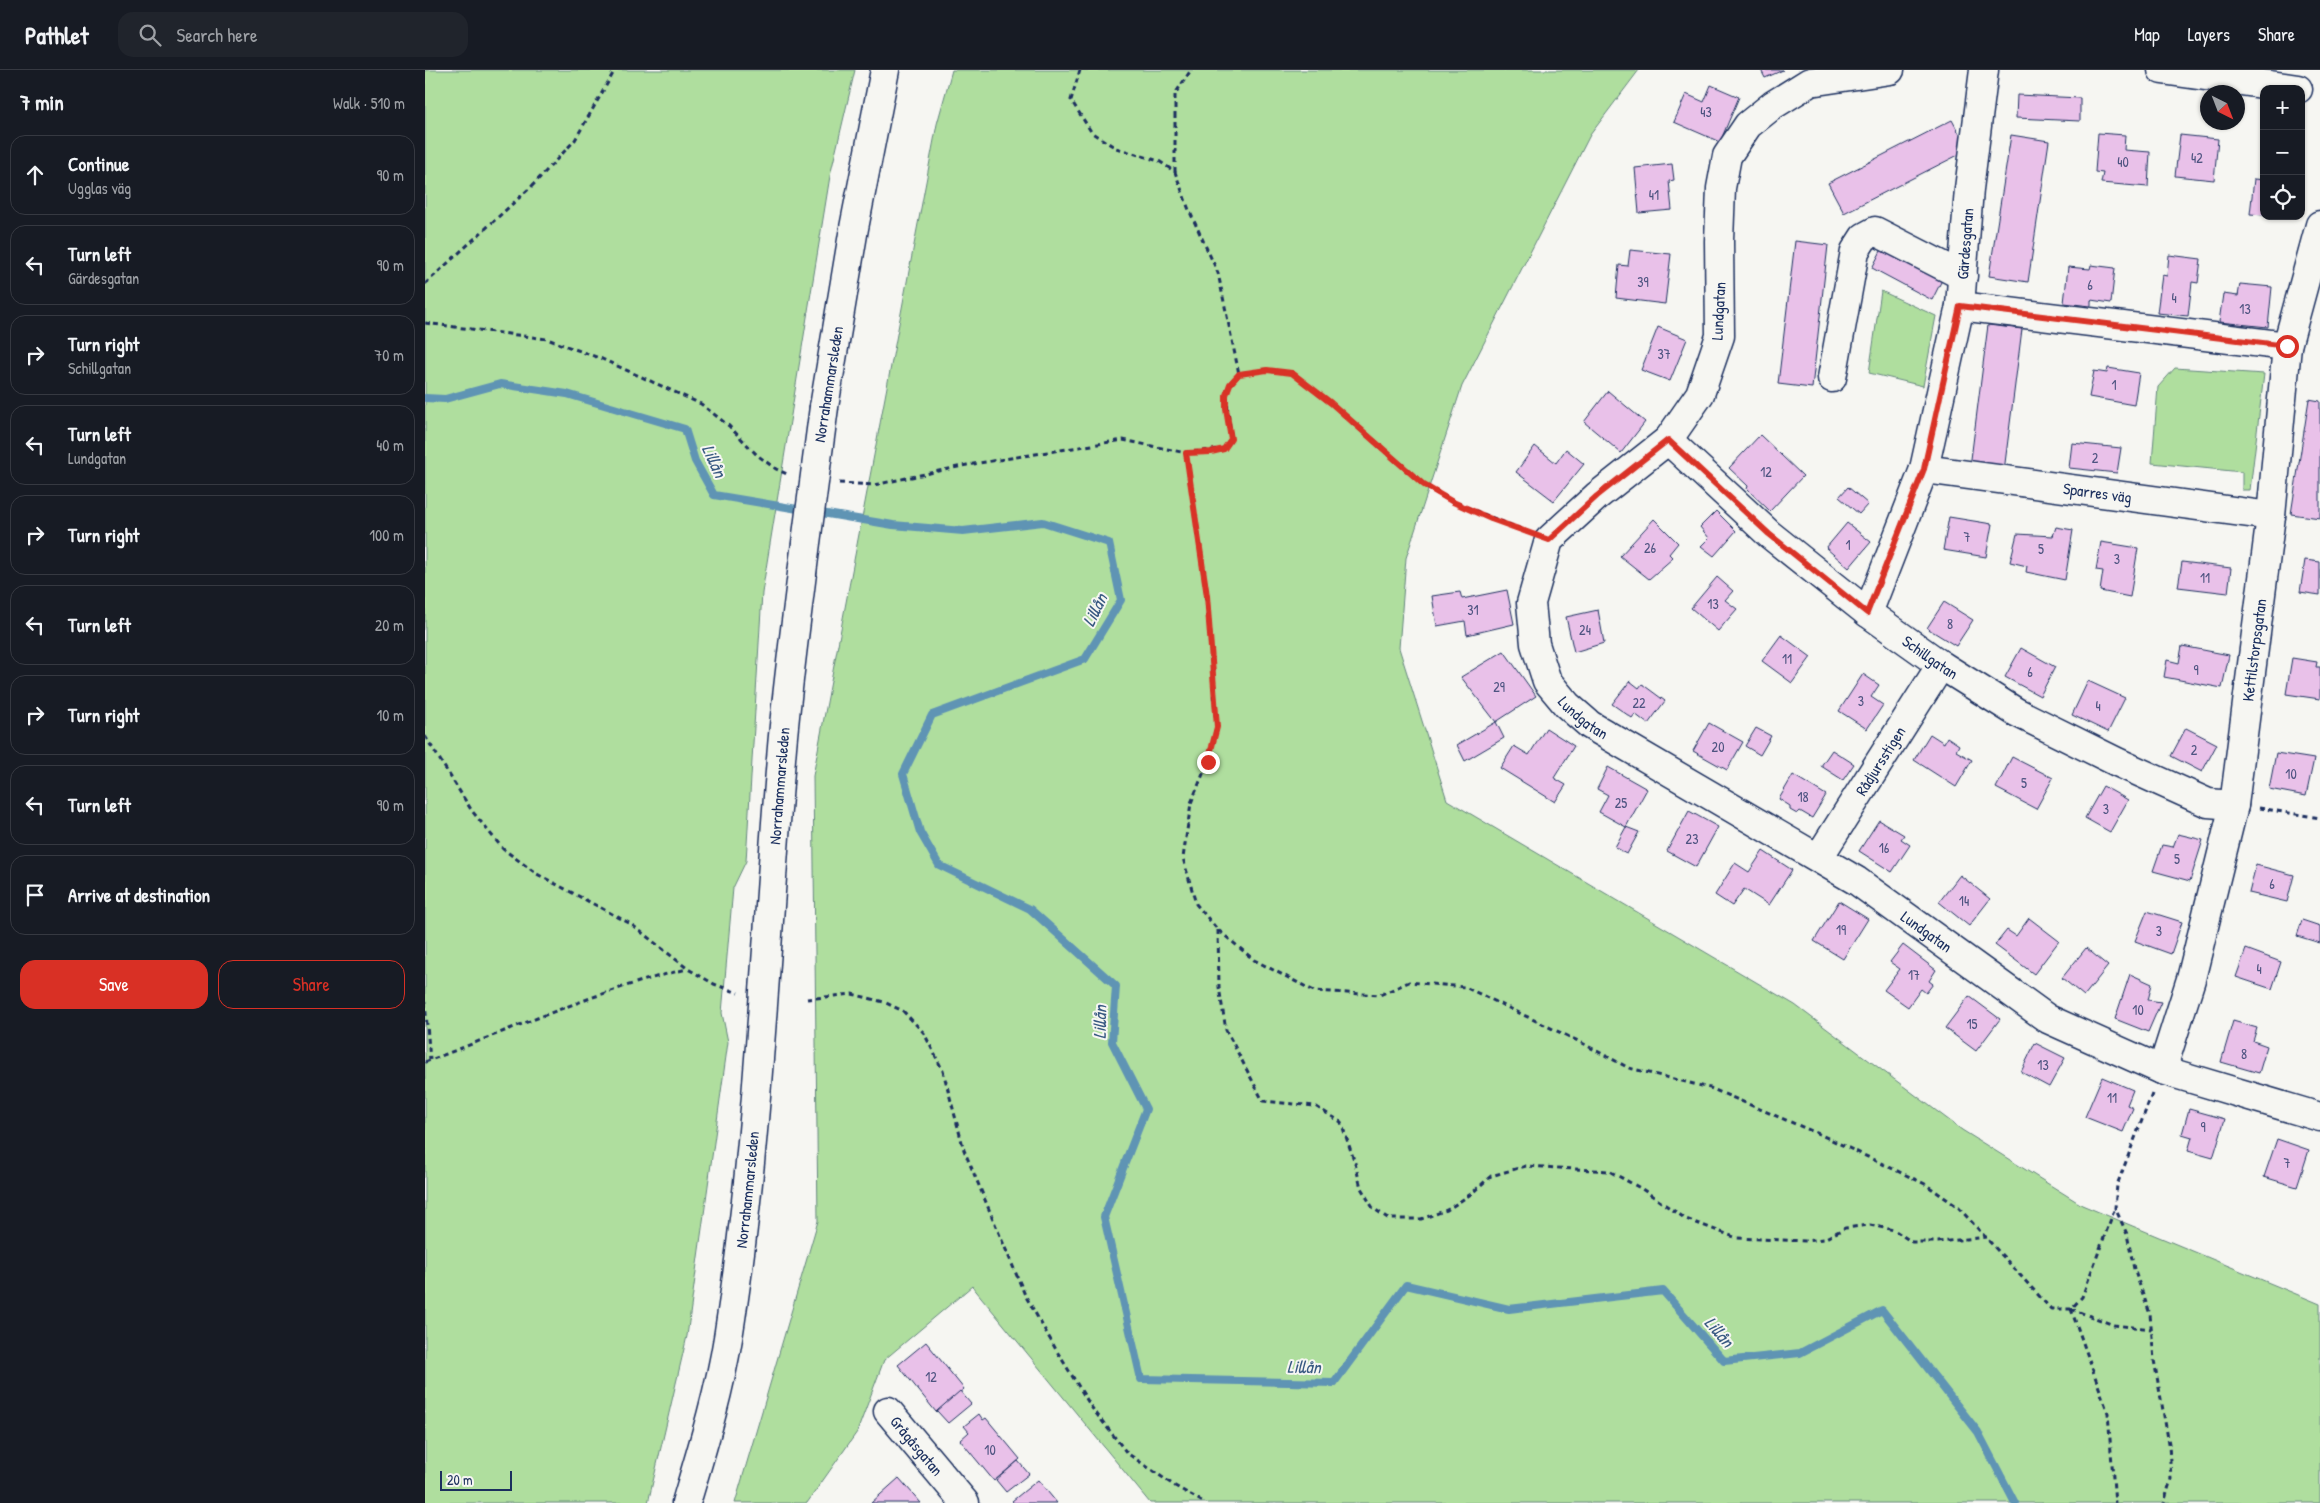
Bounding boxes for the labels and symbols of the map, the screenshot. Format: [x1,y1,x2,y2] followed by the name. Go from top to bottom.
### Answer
[2200,85,2245,130] north arrow
[1700,102,1712,121] house number: 43
[2191,148,2203,167] house number: 42
[2117,152,2129,171] house number: 40
[1649,185,1659,204] house number: 41
[1951,207,1979,280] street label: Gärdesgatan
[1637,272,1649,291] house number: 39
[2087,275,2093,294] house number: 6
[1705,281,1731,341] street label: Lundgatan
[2171,288,2177,307] house number: 4
[2239,299,2251,318] house number: 13
[808,324,848,444] street label: Norrahammarsleden
[2276,335,2299,358] route start
[1657,344,1671,363] house number: 37
[2111,375,2117,394] house number: 1
[696,440,734,483] water label: Lillån
[2092,448,2099,467] house number: 2
[1760,462,1772,481] house number: 12
[2062,477,2133,508] street label: Sparres väg
[1964,527,1971,546] house number: 7
[1845,535,1851,554] house number: 1
[1644,538,1656,557] house number: 26
[2038,539,2044,558] house number: 5
[2114,549,2120,568] house number: 3
[2200,568,2210,587] house number: 11
[1076,587,1114,630] water label: Lillån
[1707,594,1719,613] house number: 13
[2236,597,2271,703] street label: Kettilstorpsgatan
[1467,600,1479,619] house number: 31
[1947,614,1953,633] house number: 8
[1579,620,1591,639] house number: 24
[1898,630,1962,684] street label: Schillgatan
[1782,649,1792,668] house number: 11
[2193,660,2199,679] house number: 9
[2027,662,2033,681] house number: 6
[1493,677,1505,696] house number: 29
[1553,691,1612,744] street label: Lundgatan
[1858,691,1864,710] house number: 3
[1632,693,1646,712] house number: 22
[2095,696,2101,715] house number: 4
[1850,722,1910,800] street label: Rådjursstigen
[763,726,795,845] street label: Norrahammarsleden
[1712,737,1724,756] house number: 20
[2191,740,2198,759] house number: 2
[1197,751,1220,774] route end
[2285,764,2297,783] house number: 10
[2021,773,2027,792] house number: 5
[1797,787,1809,806] house number: 18
[1615,793,1627,812] house number: 25
[2103,799,2109,818] house number: 3
[1686,829,1698,848] house number: 23
[1879,838,1890,857] house number: 16
[2174,849,2180,868] house number: 5
[2269,874,2275,893] house number: 6
[1959,891,1969,910] house number: 14
[1897,905,1957,957] street label: Lundgatan
[1836,920,1846,939] house number: 19
[2156,921,2162,940] house number: 3
[2256,959,2262,978] house number: 4
[1908,965,1920,984] house number: 17
[2132,1000,2144,1019] house number: 10
[1087,1003,1112,1039] water label: Lillån
[1966,1014,1978,1033] house number: 15
[2241,1044,2247,1063] house number: 8
[2037,1055,2049,1074] house number: 13
[2107,1088,2117,1107] house number: 11
[2200,1117,2206,1136] house number: 9
[730,1130,764,1249] street label: Norrahammarsleden
[2284,1153,2291,1172] house number: 7
[1699,1311,1741,1354] water label: Lillån
[1287,1354,1323,1379] water label: Lillån
[925,1367,937,1386] house number: 12
[885,1411,948,1480] street label: Grågåsgatan
[984,1440,996,1459] house number: 10
[440,1468,513,1491] scale bar

